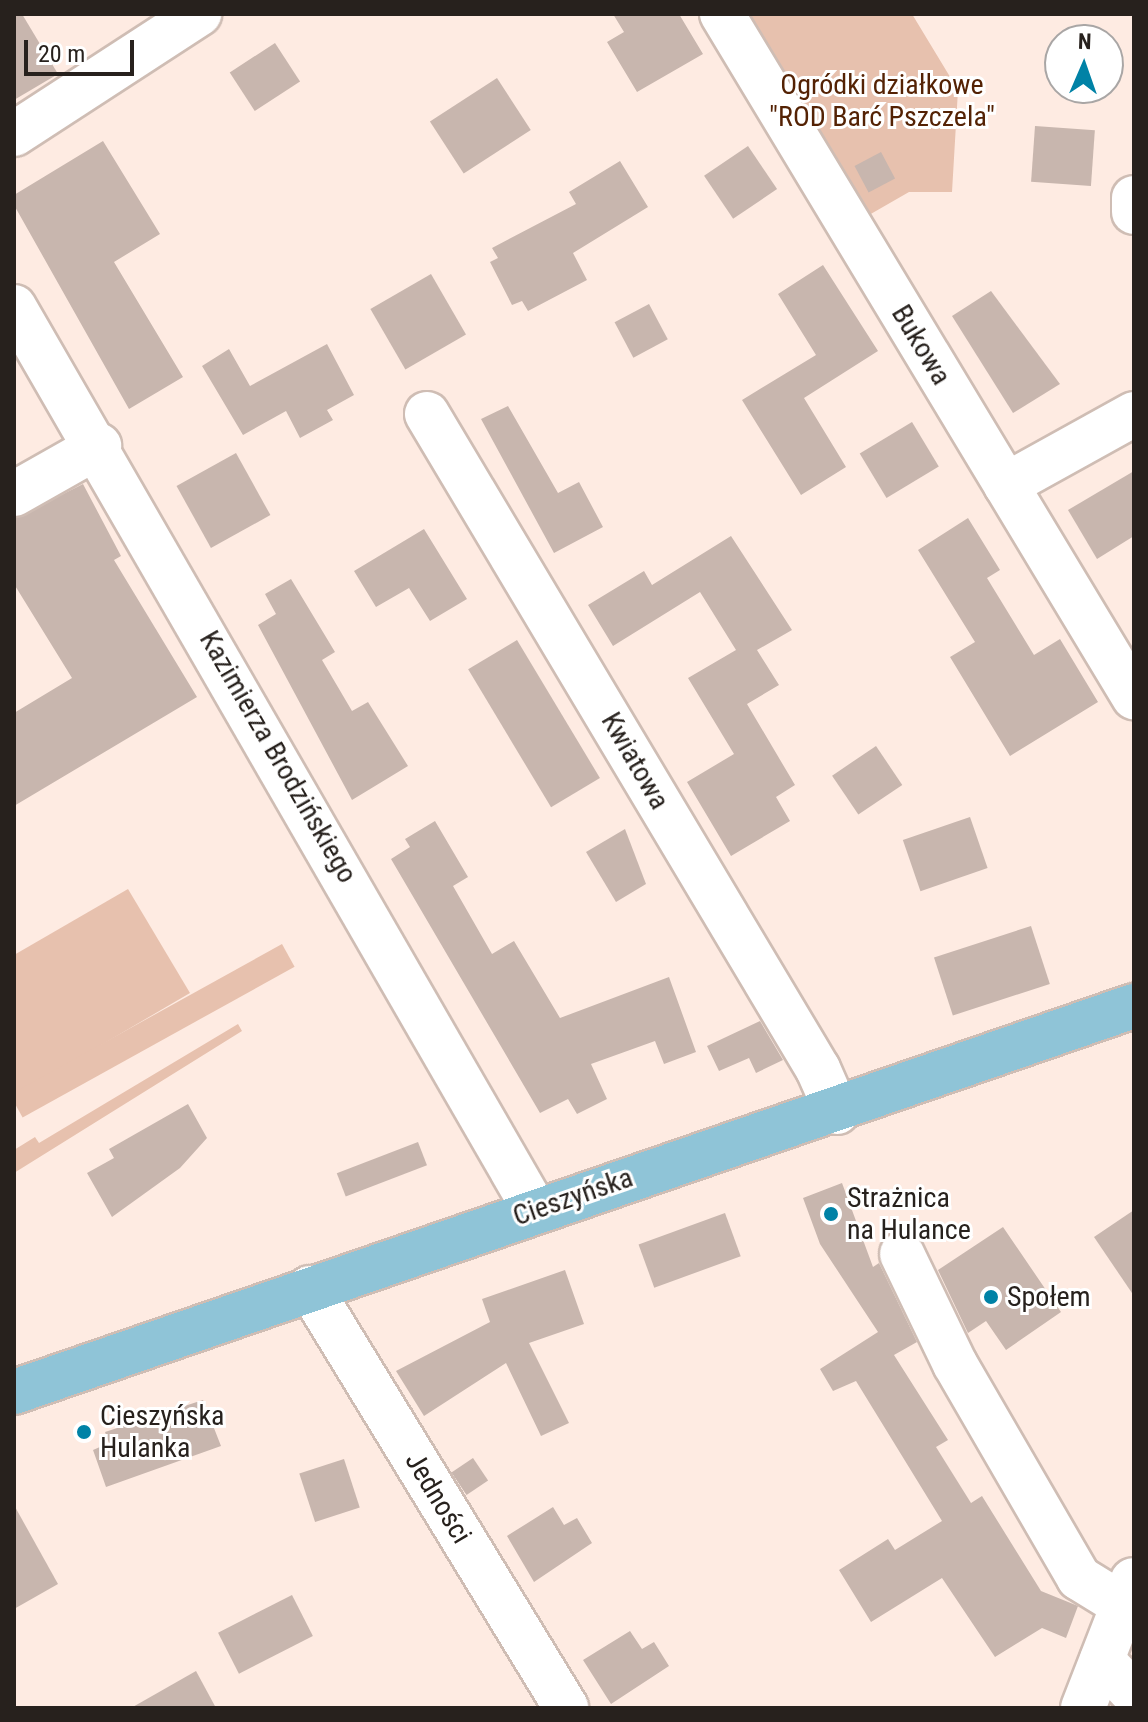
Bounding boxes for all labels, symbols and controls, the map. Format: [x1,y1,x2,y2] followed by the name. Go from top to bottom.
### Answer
[28,24,138,74] scale bar
[1044,24,1124,104] north arrow
[1078,29,1092,54] text: N
[38,40,85,68] text: 20 m
[769,68,995,134] park label: Ogródki działkowe "ROD Barć Pszczela"
[884,299,958,391] street label: Bukowa
[192,625,364,889] street label: Kazimierza Brodzińskiego
[594,707,676,815] street label: Kwiatowa
[509,1161,637,1233] street label: Cieszyńska
[847,1181,971,1247] place label: Strażnica na Hulance
[822,1205,840,1223] marker: Strażnica na Hulance
[1007,1280,1091,1314] place label: Społem
[982,1288,1000,1306] marker: Społem
[100,1399,225,1465] place label: Cieszyńska Hulanka
[75,1423,93,1441] marker: Cieszyńska Hulanka
[398,1446,478,1550] street label: Jedności

